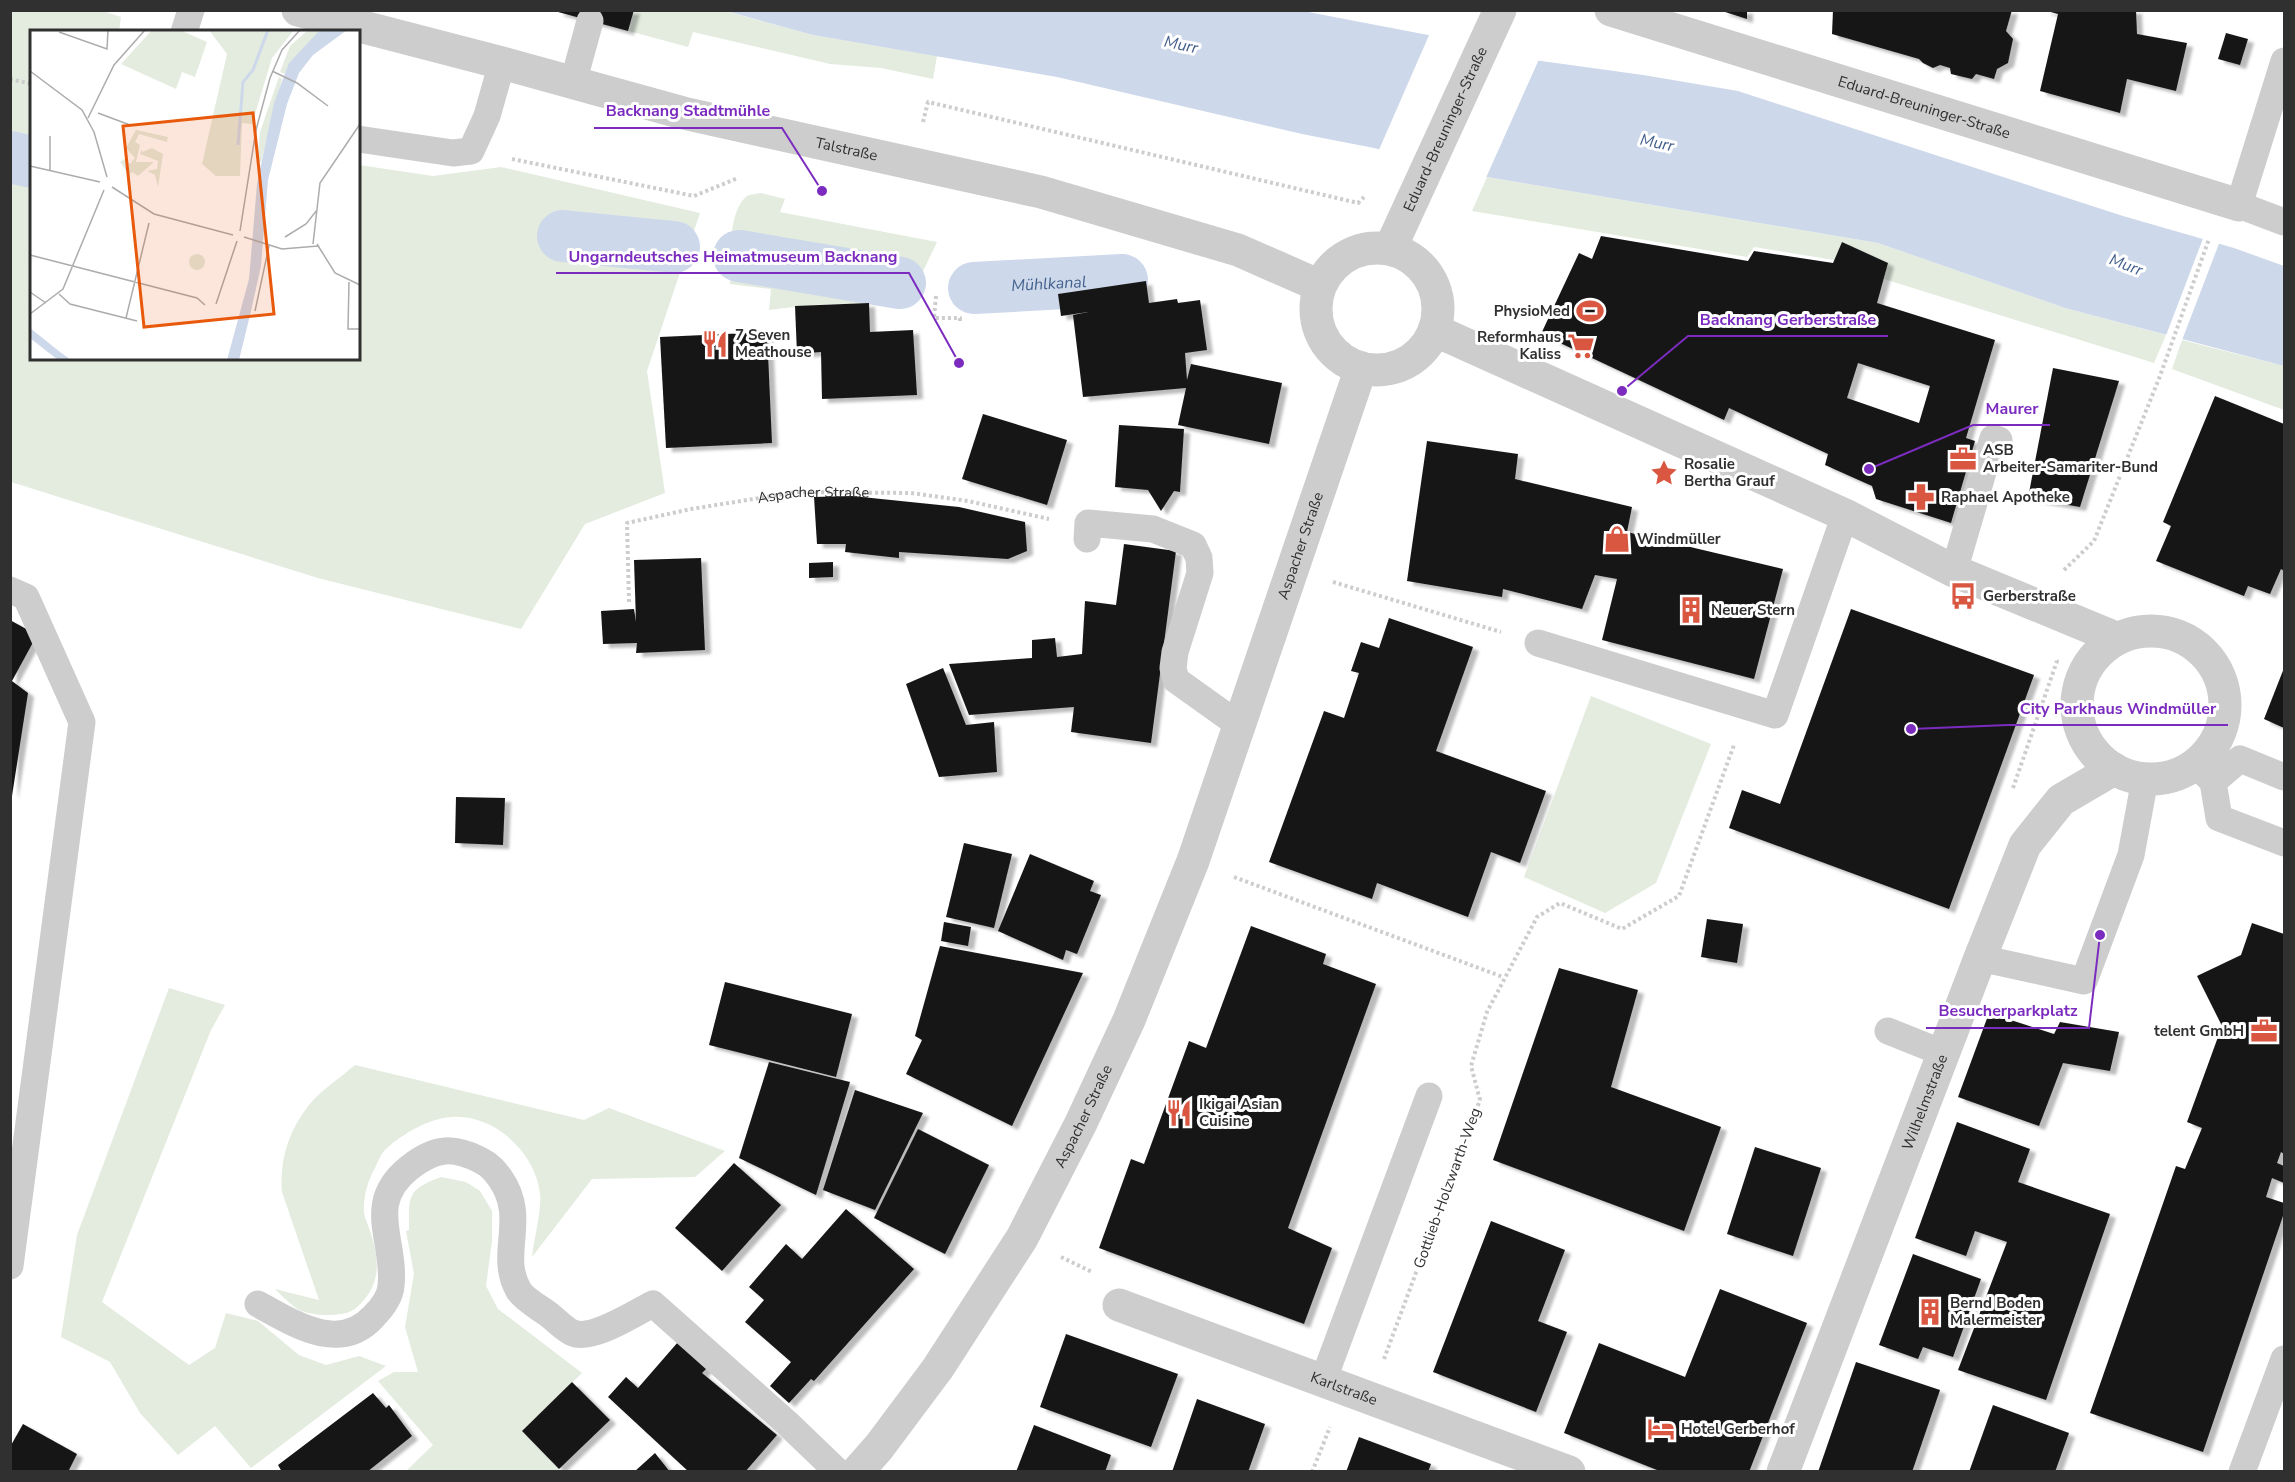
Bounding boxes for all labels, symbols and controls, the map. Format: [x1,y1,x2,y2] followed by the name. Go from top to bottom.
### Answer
[30,30,360,360] inset map
[1162,31,1201,60] water label: Murr
[1399,43,1492,215] street label: Eduard-Breuninger-Straße
[1836,71,2013,143] street label: Eduard-Breuninger-Straße
[594,94,782,128] callout: Backnang Stadtmühle
[606,100,771,122] text: Backnang Stadtmühle
[1638,129,1677,158] water label: Murr
[814,133,879,166] street label: Talstraße
[556,239,909,273] callout: Ungarndeutsches Heimatmuseum Backnang
[569,246,897,268] text: Ungarndeutsches Heimatmuseum Backnang
[2106,249,2147,282] water label: Murr
[1011,271,1087,297] water label: Mühlkanal
[1575,296,1605,326] sports icon: PhysioMed
[1494,301,1570,321] place label: PhysioMed
[1688,302,1888,336] callout: Backnang Gerberstraße
[1700,309,1877,331] text: Backnang Gerberstraße
[735,325,812,362] place label: 7 Seven Meathouse
[1477,327,1561,364] place label: Reformhaus Kaliss
[700,329,730,359] restaurant icon: 7 Seven Meathouse
[1566,331,1596,361] supermarket icon: Reformhaus Kaliss
[1973,391,2050,425] callout: Maurer
[1986,398,2039,420] text: Maurer
[1983,440,2158,477] place label: ASB Arbeiter-Samariter-Bund
[1948,444,1978,474] office icon: ASB Arbeiter-Samariter-Bund
[1684,454,1775,491] place label: Rosalie Bertha Grauf
[1649,458,1679,488] place icon: Rosalie Bertha Grauf
[756,482,869,508] street label: Aspacher Straße
[1906,482,1936,512] pharmacy icon: Raphael Apotheke
[1941,487,2070,507] place label: Raphael Apotheke
[1273,489,1328,602] street label: Aspacher Straße
[1602,524,1632,554] shop icon: Windmüller
[1637,529,1721,549] place label: Windmüller
[1948,581,1978,611] bus stop icon: Gerberstraße
[1983,586,2076,606] place label: Gerberstraße
[1676,595,1706,625] building icon: Neuer Stern
[1711,600,1795,620] place label: Neuer Stern
[2008,691,2228,725] callout: City Parkhaus Windmüller
[2020,698,2217,720] text: City Parkhaus Windmüller
[1926,994,2089,1028] callout: Besucherparkplatz
[1938,1000,2078,1022] text: Besucherparkplatz
[2249,1016,2279,1046] office icon: telent GmbH
[2154,1021,2244,1041] place label: telent GmbH
[1897,1051,1952,1153] street label: Wilhelmstraße
[1050,1061,1117,1171] street label: Aspacher Straße
[1199,1094,1279,1131] place label: Ikigai Asian Cuisine
[1164,1098,1194,1128] restaurant icon: Ikigai Asian Cuisine
[1409,1105,1485,1271] street label: Gottlieb-Holzwarth-Weg
[1950,1293,2042,1330] place label: Bernd Boden Malermeister
[1915,1297,1945,1327] building icon: Bernd Boden Malermeister
[1308,1367,1380,1410] street label: Karlstraße
[1646,1414,1676,1444] hotel icon: Hotel Gerberhof
[1681,1419,1795,1439] place label: Hotel Gerberhof

